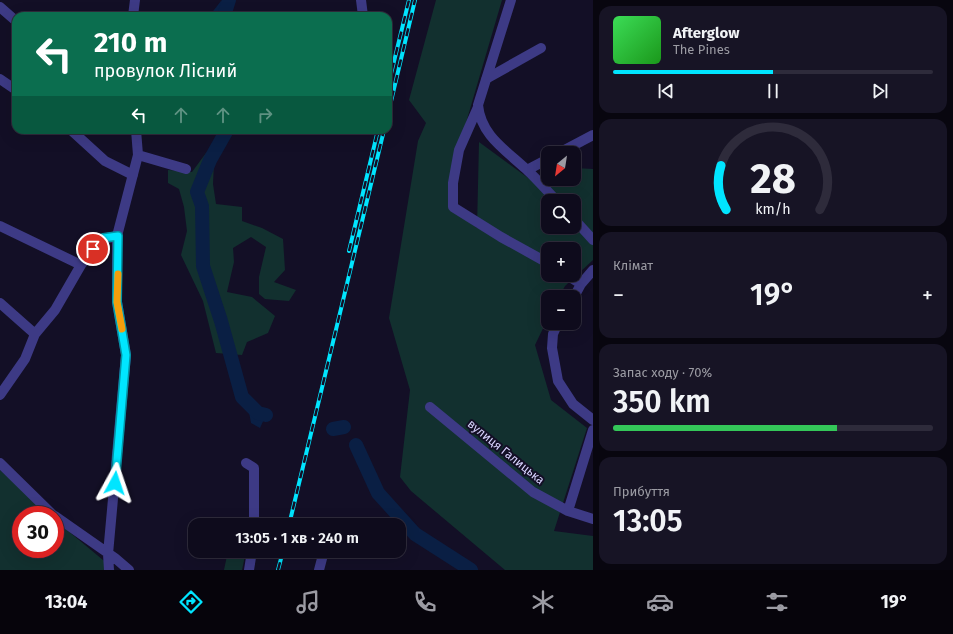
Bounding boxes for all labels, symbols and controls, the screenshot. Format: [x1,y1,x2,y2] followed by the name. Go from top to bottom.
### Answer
[673,24,739,42] text: Afterglow
[94,26,168,59] text: 210 m
[28,28,80,80] icon: left
[673,42,730,57] text: The Pines
[94,60,237,82] text: провулок Лісний
[655,80,677,102] icon: previous
[762,80,784,102] icon: pause
[869,80,891,102] icon: next
[128,104,150,126] icon: left
[170,104,192,126] icon: ahead
[212,104,234,126] icon: ahead
[254,104,276,126] icon: right
[541,146,581,186] north arrow
[541,146,581,330] map controls
[750,154,796,204] text: 28
[541,194,581,234] button: search
[755,201,791,218] text: km/h
[76,232,110,266] pin
[82,238,104,260] icon: arrive
[541,242,581,282] button: +
[613,258,653,273] text: Клімат
[750,277,796,313] text: 19°
[613,282,624,309] text: −
[922,282,933,309] text: +
[541,290,581,330] button: −
[613,365,712,380] text: Запас ходу · 70%
[613,384,711,420] text: 350 km
[465,417,547,487] street label: вулиця Галицька
[94,462,136,504] position arrow
[613,484,670,499] text: Прибуття
[613,503,683,539] text: 13:05
[12,506,64,558] speed limit sign: 30
[235,529,359,547] text: 13:05 · 1 хв · 240 m
[177,588,205,616] icon: directions
[294,588,322,616] icon: music
[411,588,439,616] icon: phone
[529,588,557,616] icon: climate
[646,588,674,616] icon: car
[763,588,791,616] icon: filters
[45,591,87,613] text: 13:04
[880,591,908,613] text: 19°

